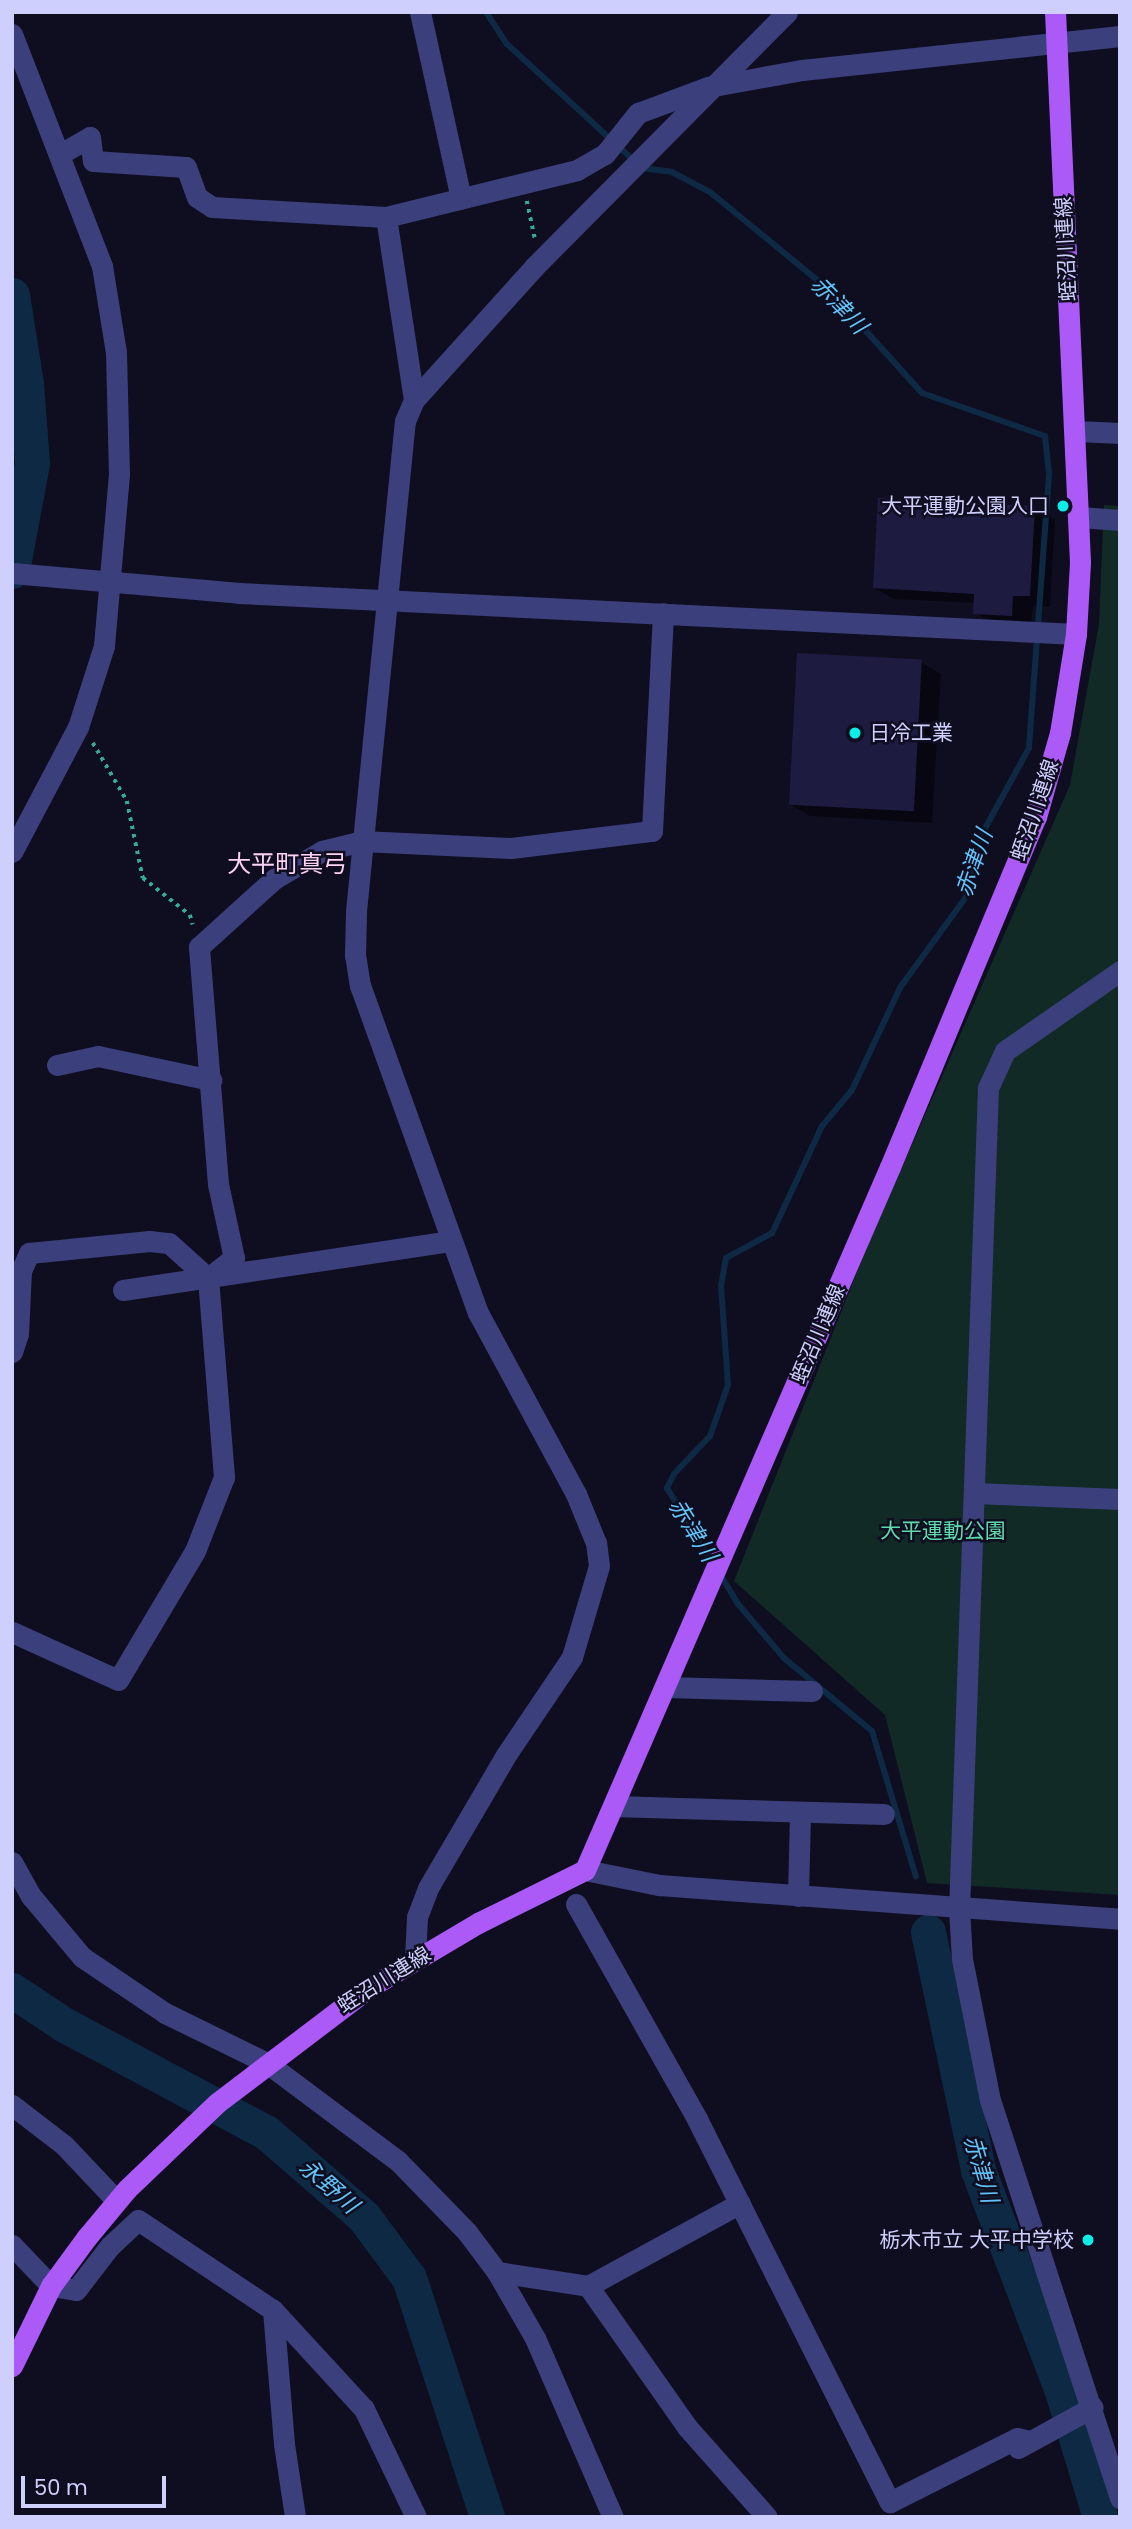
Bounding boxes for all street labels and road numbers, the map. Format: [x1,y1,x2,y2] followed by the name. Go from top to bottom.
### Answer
[1051,196,1081,302] street label: 蛭沼川連線
[1006,756,1064,864] street label: 蛭沼川連線
[786,1281,850,1387] street label: 蛭沼川連線
[333,1941,435,2019] street label: 蛭沼川連線

